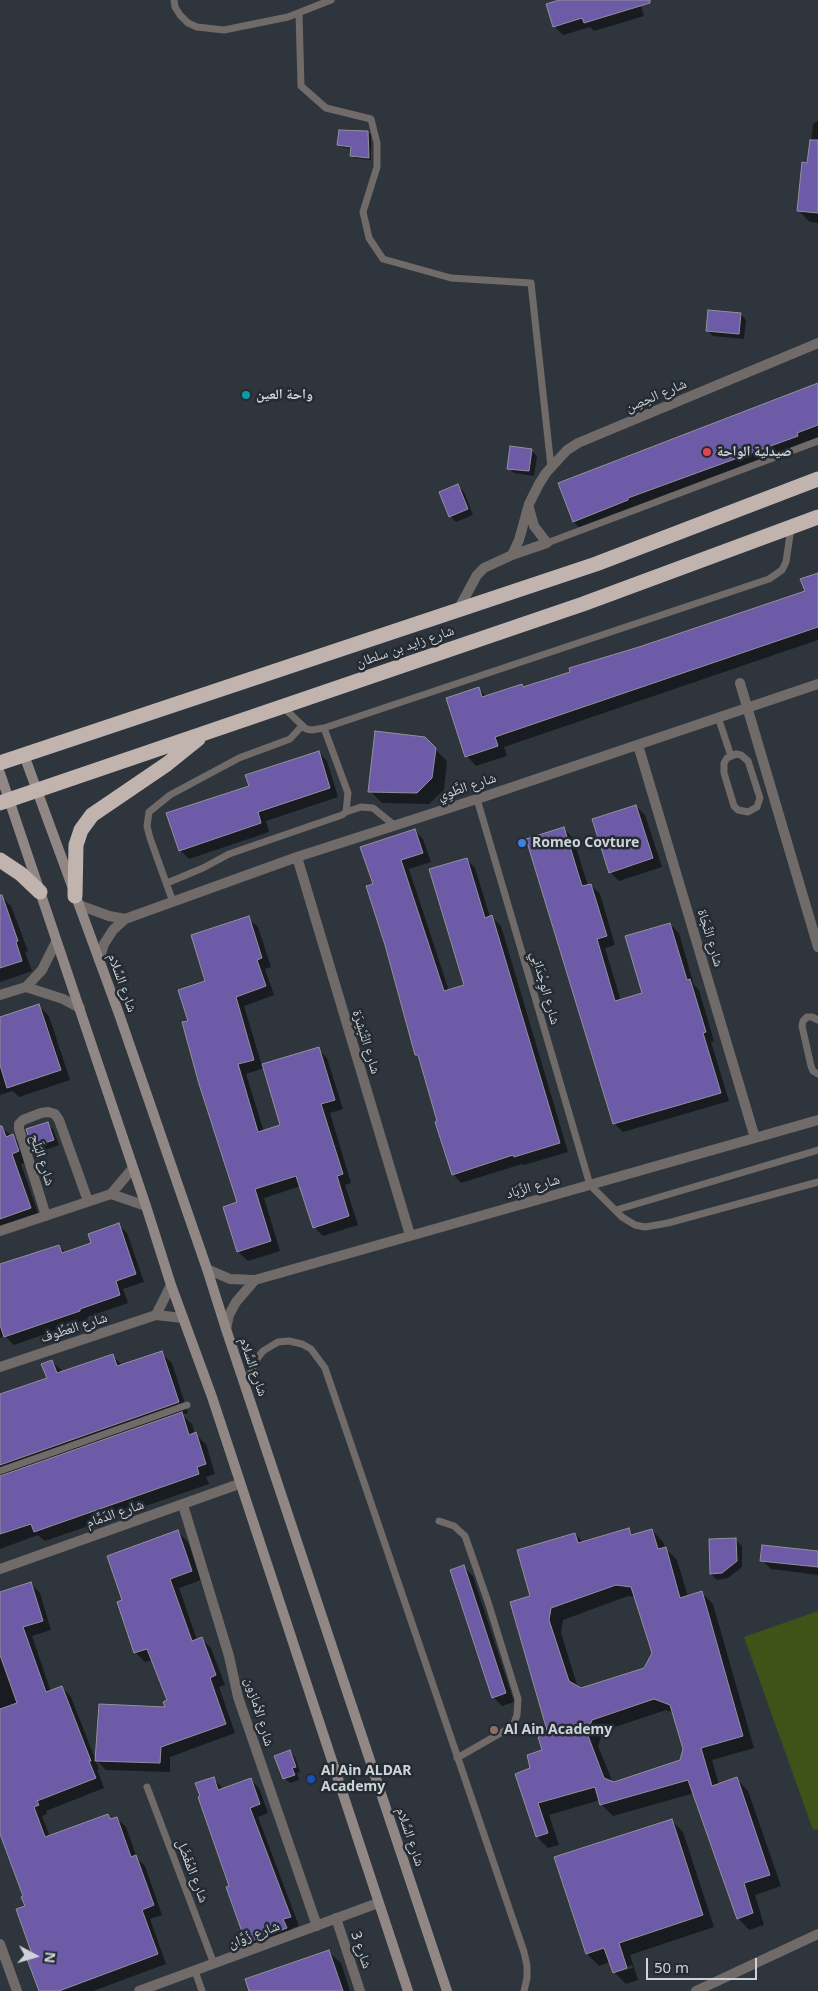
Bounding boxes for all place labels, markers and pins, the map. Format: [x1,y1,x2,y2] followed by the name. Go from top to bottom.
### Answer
[256,387,313,403] place label: واحة العين
[240,389,252,401] marker: واحة العين
[717,444,792,460] place label: صيدلية الواحة
[701,446,713,458] marker: صيدلية الواحة
[532,835,639,851] place label: Romeo Covture
[516,837,528,849] marker: Romeo Covture
[504,1722,612,1738] place label: Al Ain Academy
[488,1724,500,1736] marker: Al Ain Academy
[321,1763,411,1795] place label: Al Ain ALDAR Academy
[305,1773,317,1785] marker: Al Ain ALDAR Academy

